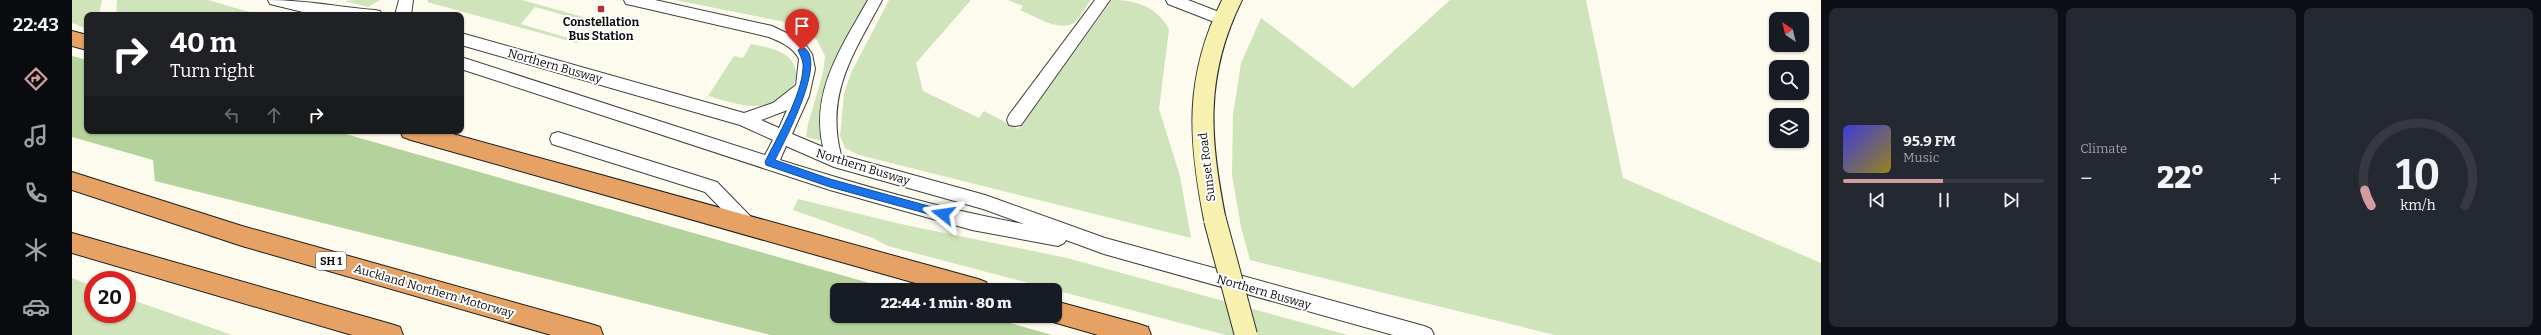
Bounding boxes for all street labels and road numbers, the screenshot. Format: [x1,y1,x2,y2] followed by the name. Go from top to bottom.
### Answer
[506,46,604,86] street label: Northern Busway
[1196,132,1218,202] street label: Sunset Road
[814,146,912,188] street label: Northern Busway
[316,252,346,270] road number: SH 1
[352,261,516,321] street label: Auckland Northern Motorway
[1215,272,1313,312] street label: Northern Busway

